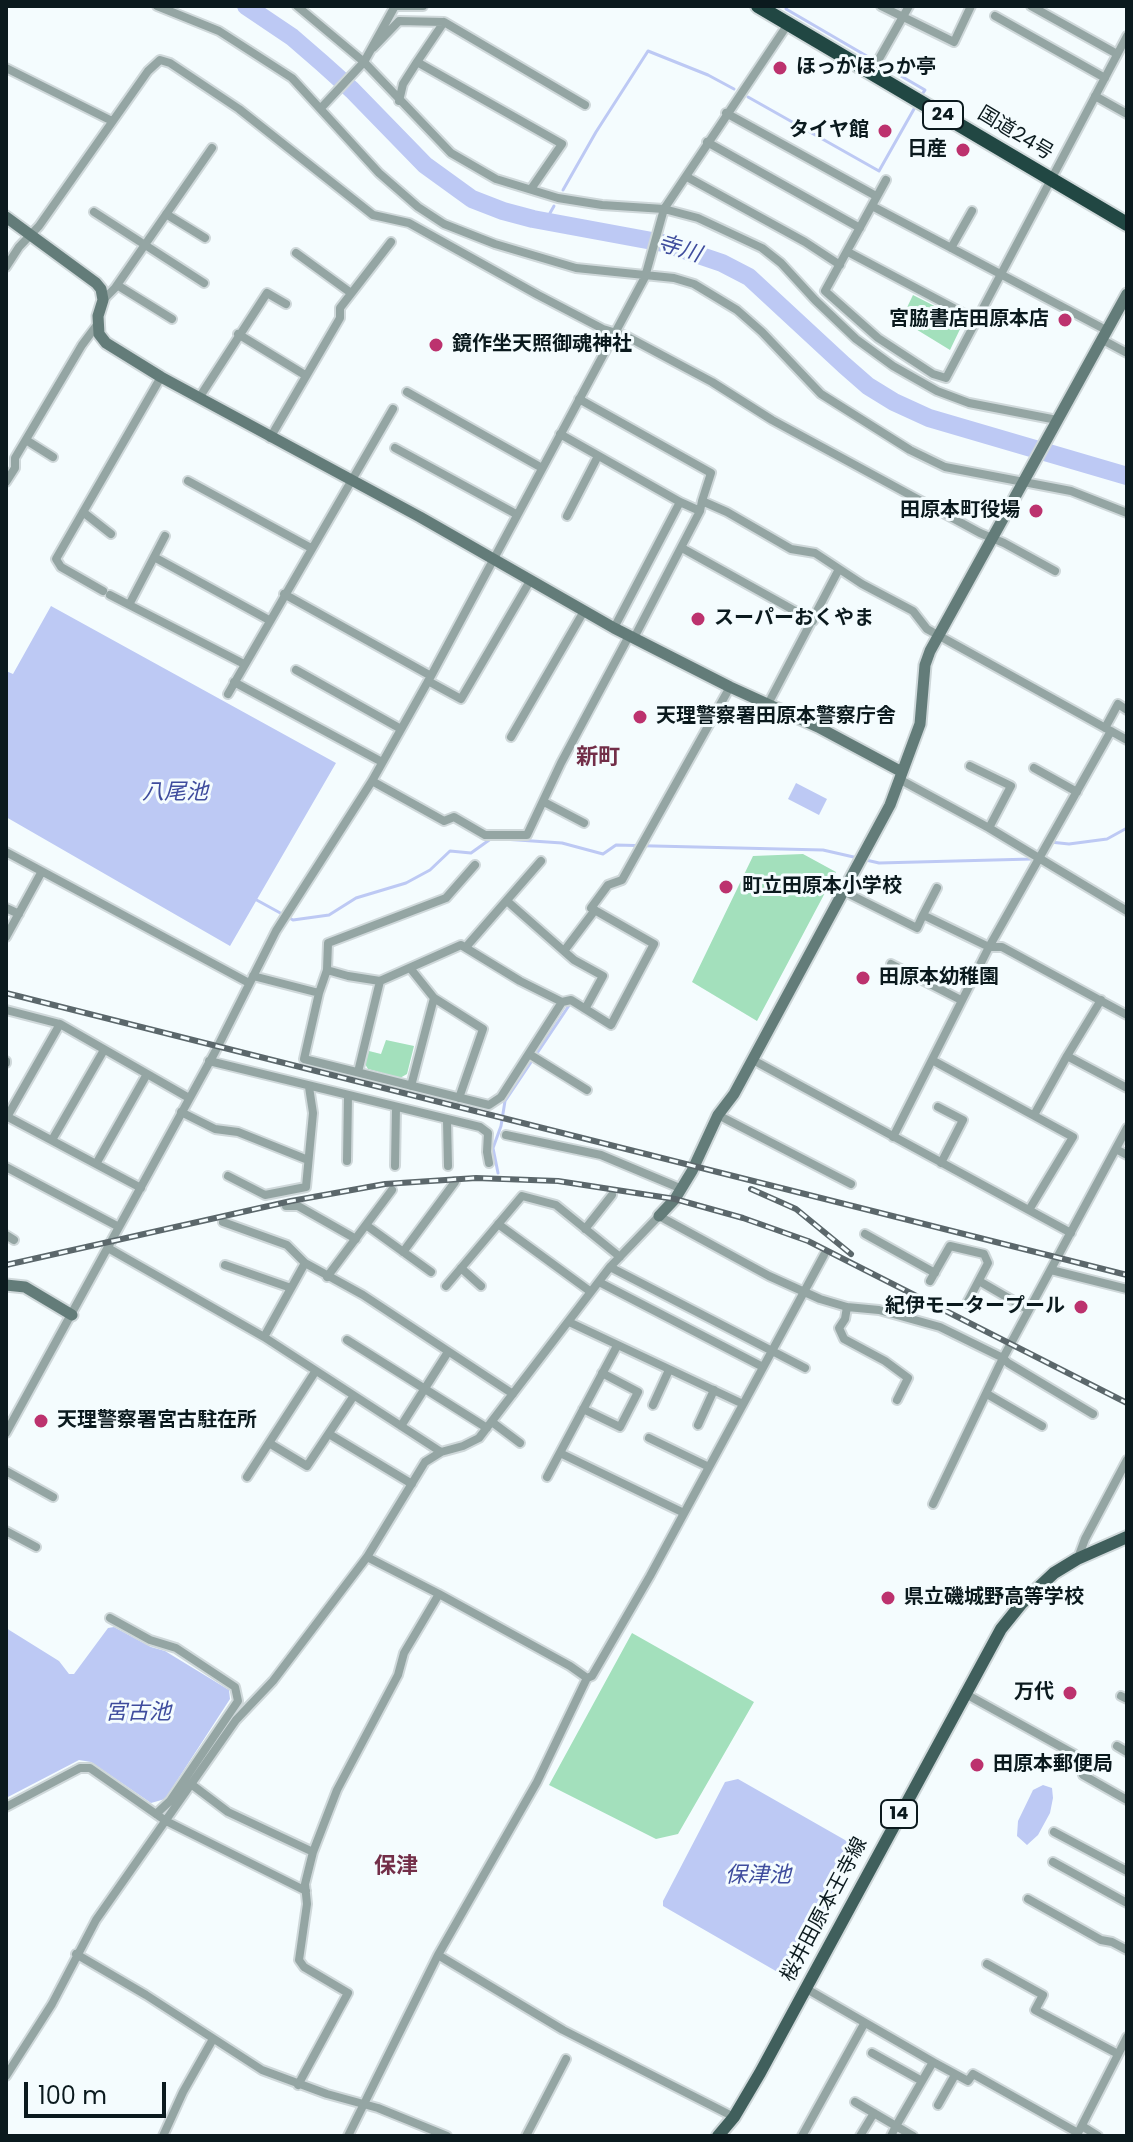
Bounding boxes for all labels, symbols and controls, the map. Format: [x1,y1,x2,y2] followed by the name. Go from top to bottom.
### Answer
[796,56,936,80] place label: ほっかほっか亭
[771,59,789,77] marker: ほっかほっか亭
[923,101,963,129] road number: 24
[973,102,1057,166] street label: 国道24号
[789,119,869,143] place label: タイヤ館
[876,122,894,140] marker: タイヤ館
[907,138,947,162] place label: 日産
[954,141,972,159] marker: 日産
[654,231,704,269] water label: 寺川
[889,308,1049,332] place label: 宮脇書店田原本店
[1056,311,1074,329] marker: 宮脇書店田原本店
[452,333,632,357] place label: 鏡作坐天照御魂神社
[427,336,445,354] marker: 鏡作坐天照御魂神社
[900,499,1020,523] place label: 田原本町役場
[1027,502,1045,520] marker: 田原本町役場
[714,607,874,631] place label: スーパーおくやま
[689,610,707,628] marker: スーパーおくやま
[656,705,896,729] place label: 天理警察署田原本警察庁舎
[631,708,649,726] marker: 天理警察署田原本警察庁舎
[576,745,620,771] district label: 新町
[142,780,208,806] water label: 八尾池
[742,875,902,899] place label: 町立田原本小学校
[717,878,735,896] marker: 町立田原本小学校
[879,966,999,990] place label: 田原本幼稚園
[854,969,872,987] marker: 田原本幼稚園
[885,1295,1065,1319] place label: 紀伊モータープール
[1072,1298,1090,1316] marker: 紀伊モータープール
[57,1409,257,1433] place label: 天理警察署宮古駐在所
[32,1412,50,1430] marker: 天理警察署宮古駐在所
[904,1586,1084,1610] place label: 県立磯城野高等学校
[879,1589,897,1607] marker: 県立磯城野高等学校
[1014,1681,1054,1705] place label: 万代
[1061,1684,1079,1702] marker: 万代
[105,1700,171,1726] water label: 宮古池
[993,1753,1113,1777] place label: 田原本郵便局
[968,1756,986,1774] marker: 田原本郵便局
[881,1800,917,1828] road number: 14
[777,1834,873,1986] street label: 桜井田原本王寺線
[374,1854,418,1880] district label: 保津
[725,1863,791,1889] water label: 保津池
[28,2066,170,2116] scale bar
[38,2079,107,2112] text: 100 m

